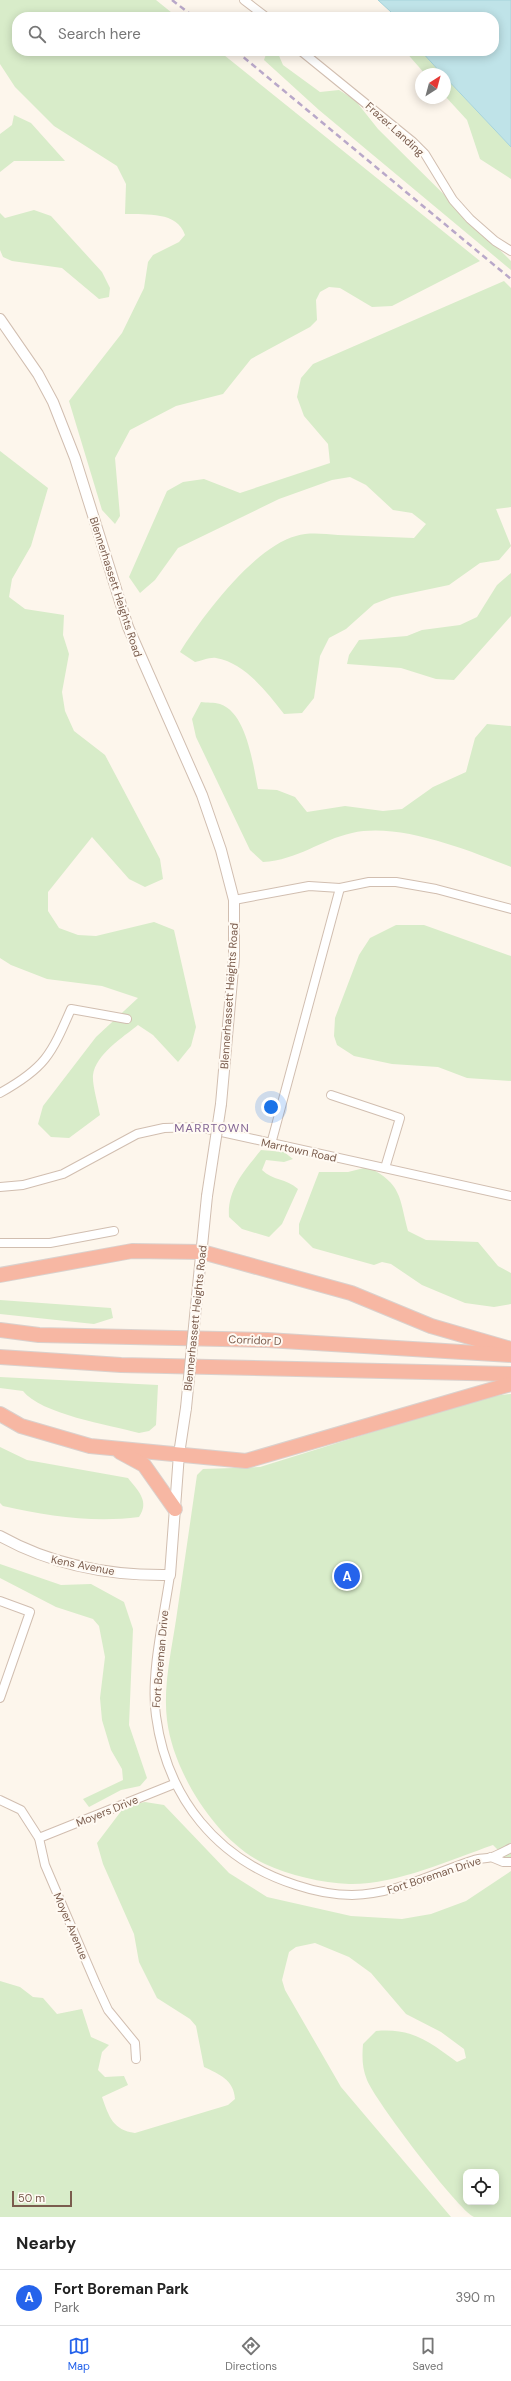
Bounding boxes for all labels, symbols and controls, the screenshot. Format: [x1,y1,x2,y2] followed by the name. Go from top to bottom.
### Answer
[12,12,499,56] search box
[26,23,48,45] icon: search
[58,24,141,44] text: Search here
[415,68,451,104] north arrow
[363,99,427,159] street label: Frazer Landing
[87,515,145,659] street label: Blennerhassett Heights Road
[217,922,241,1070] street label: Blennerhassett Heights Road
[261,1097,281,1117] your location
[174,1120,250,1136] district label: MARRTOWN
[260,1135,338,1165] street label: Marrtown Road
[180,1244,210,1392] street label: Blennerhassett Heights Road
[228,1332,282,1348] street label: Corridor D
[50,1552,116,1578] street label: Kens Avenue
[334,1561,360,1591] pin: A
[149,1610,171,1708] street label: Fort Boreman Drive
[74,1792,140,1830] street label: Moyers Drive
[385,1853,483,1897] street label: Fort Boreman Drive
[51,1890,91,1962] street label: Moyer Avenue
[463,2169,499,2205] map controls
[463,2169,499,2205] button: locate
[12,2189,72,2208] scale bar
[18,2191,45,2205] text: 50 m
[16,2232,76,2254] text: Nearby
[54,2279,189,2299] text: Fort Boreman Park
[24,2289,34,2306] text: A
[456,2289,495,2306] text: 390 m
[54,2299,80,2316] text: Park
[68,2335,90,2373] tab: Map
[225,2335,277,2373] tab: Directions
[412,2335,443,2373] tab: Saved

